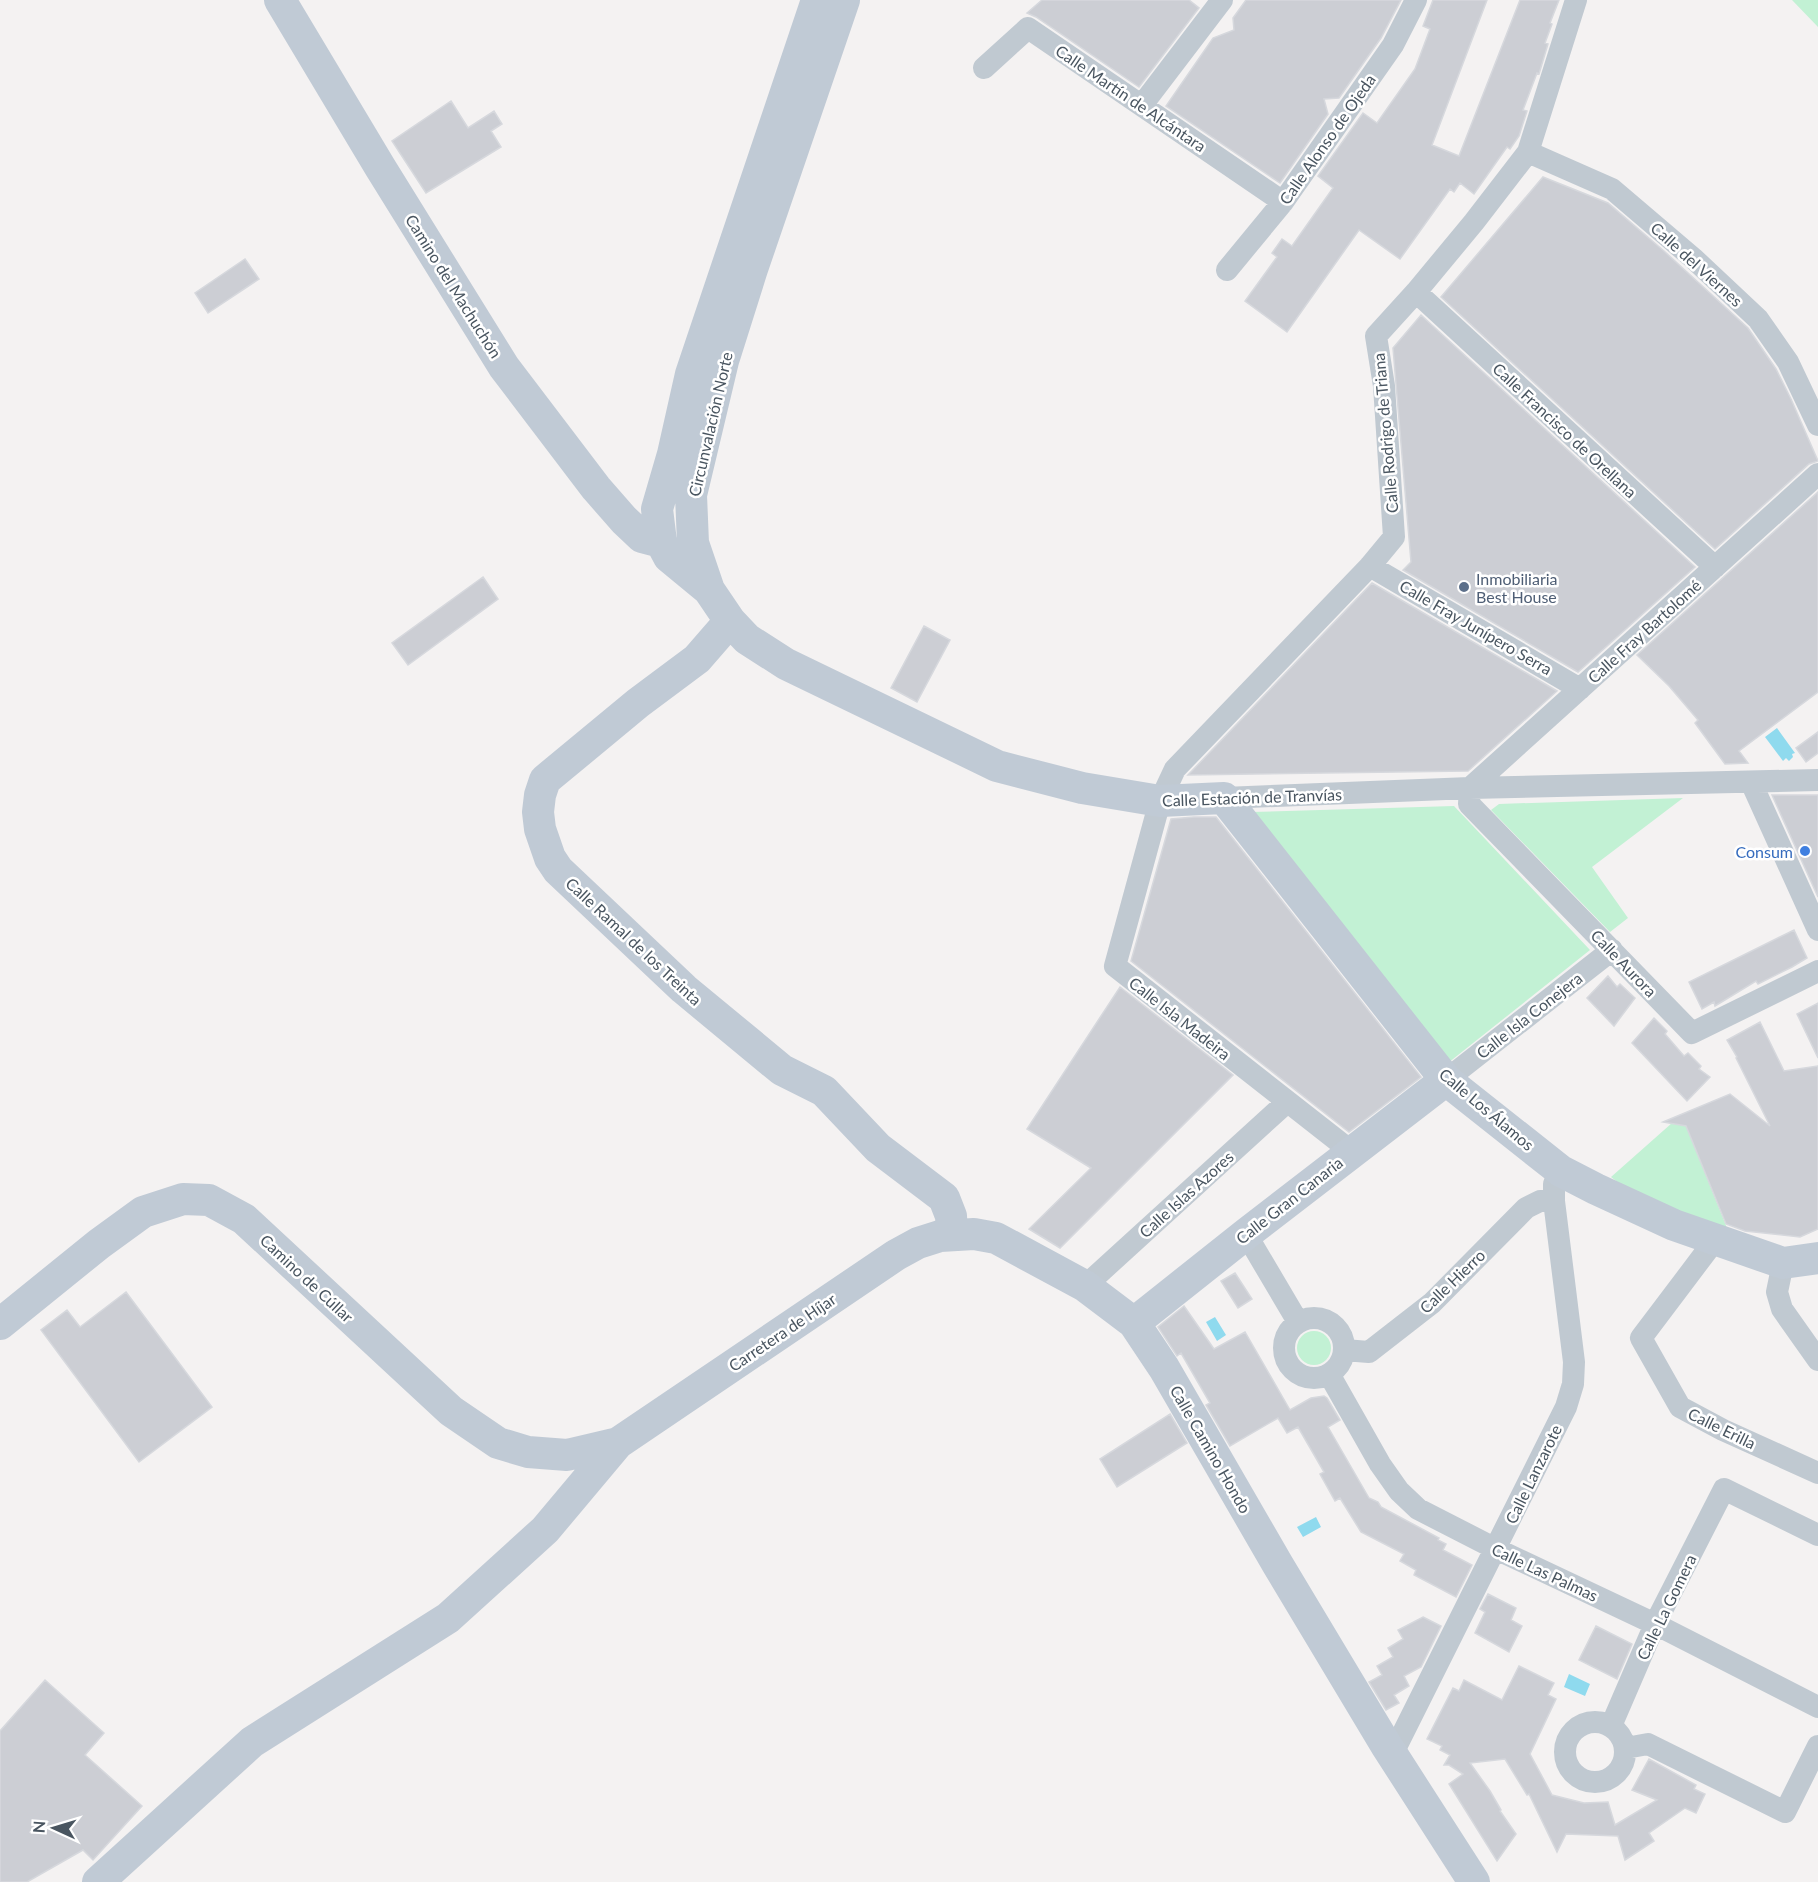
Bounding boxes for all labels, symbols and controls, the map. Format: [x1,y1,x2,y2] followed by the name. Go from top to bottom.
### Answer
[1052,41,1210,155] street label: Calle Martín de Alcántara
[1275,70,1379,208] street label: Calle Alonso de Ojeda
[402,211,506,361] street label: Camino del Machuchón
[1647,218,1747,310] street label: Calle del Viernes
[684,350,736,498] street label: Circunvalación Norte
[1369,352,1401,514] street label: Calle Rodrigo de Triana
[1489,359,1641,501] street label: Calle Francisco de Orellana
[1476,569,1558,606] place label: Inmobiliaria Best House
[1583,575,1705,687] street label: Calle Fray Bartolomé
[1396,576,1556,678] street label: Calle Fray Junípero Serra
[1457,580,1471,594] marker: Inmobiliaria Best House
[1162,784,1342,810] street label: Calle Estación de Tranvías
[1735,842,1793,861] place label: Consum
[1798,844,1812,858] marker: Consum
[562,873,706,1009] street label: Calle Ramal de los Treinta
[1587,925,1661,1001] street label: Calle Aurora
[1472,968,1586,1062] street label: Calle Isla Conejera
[1126,973,1234,1063] street label: Calle Isla Madeira
[1436,1064,1538,1154] street label: Calle Los Álamos
[1135,1147,1237,1241] street label: Calle Islas Azores
[1232,1152,1346,1248] street label: Calle Gran Canaria
[257,1230,358,1326] street label: Camino de Cúllar
[1415,1245,1489,1317] street label: Calle Hierro
[725,1289,839,1375] street label: Carretera de Híjar
[1167,1382,1255,1516] street label: Calle Camino Hondo
[1685,1403,1759,1453] street label: Calle Erilla
[1501,1421,1565,1527] street label: Calle Lanzarote
[1489,1539,1601,1605] street label: Calle Las Palmas
[1632,1551,1700,1663] street label: Calle La Gomera
[24,1798,84,1858] north arrow
[29,1820,48,1834] text: N

